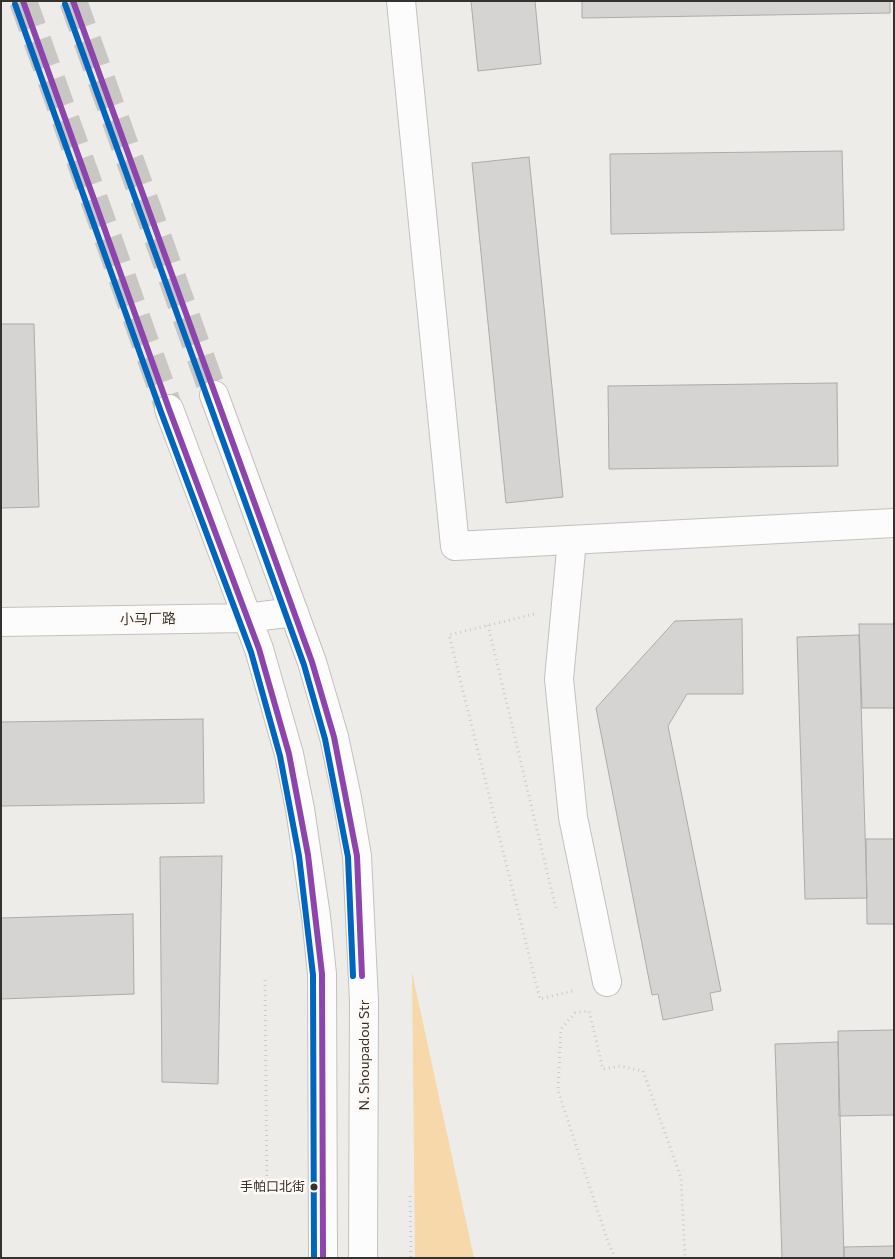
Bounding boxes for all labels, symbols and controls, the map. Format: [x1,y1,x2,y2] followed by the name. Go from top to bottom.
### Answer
[120,610,176,628] street label: 小马厂路
[356,1000,372,1110] street label: N. Shoupadou Str
[240,1179,305,1195] place label: 手帕口北街
[309,1182,319,1192] marker: 手帕口北街

